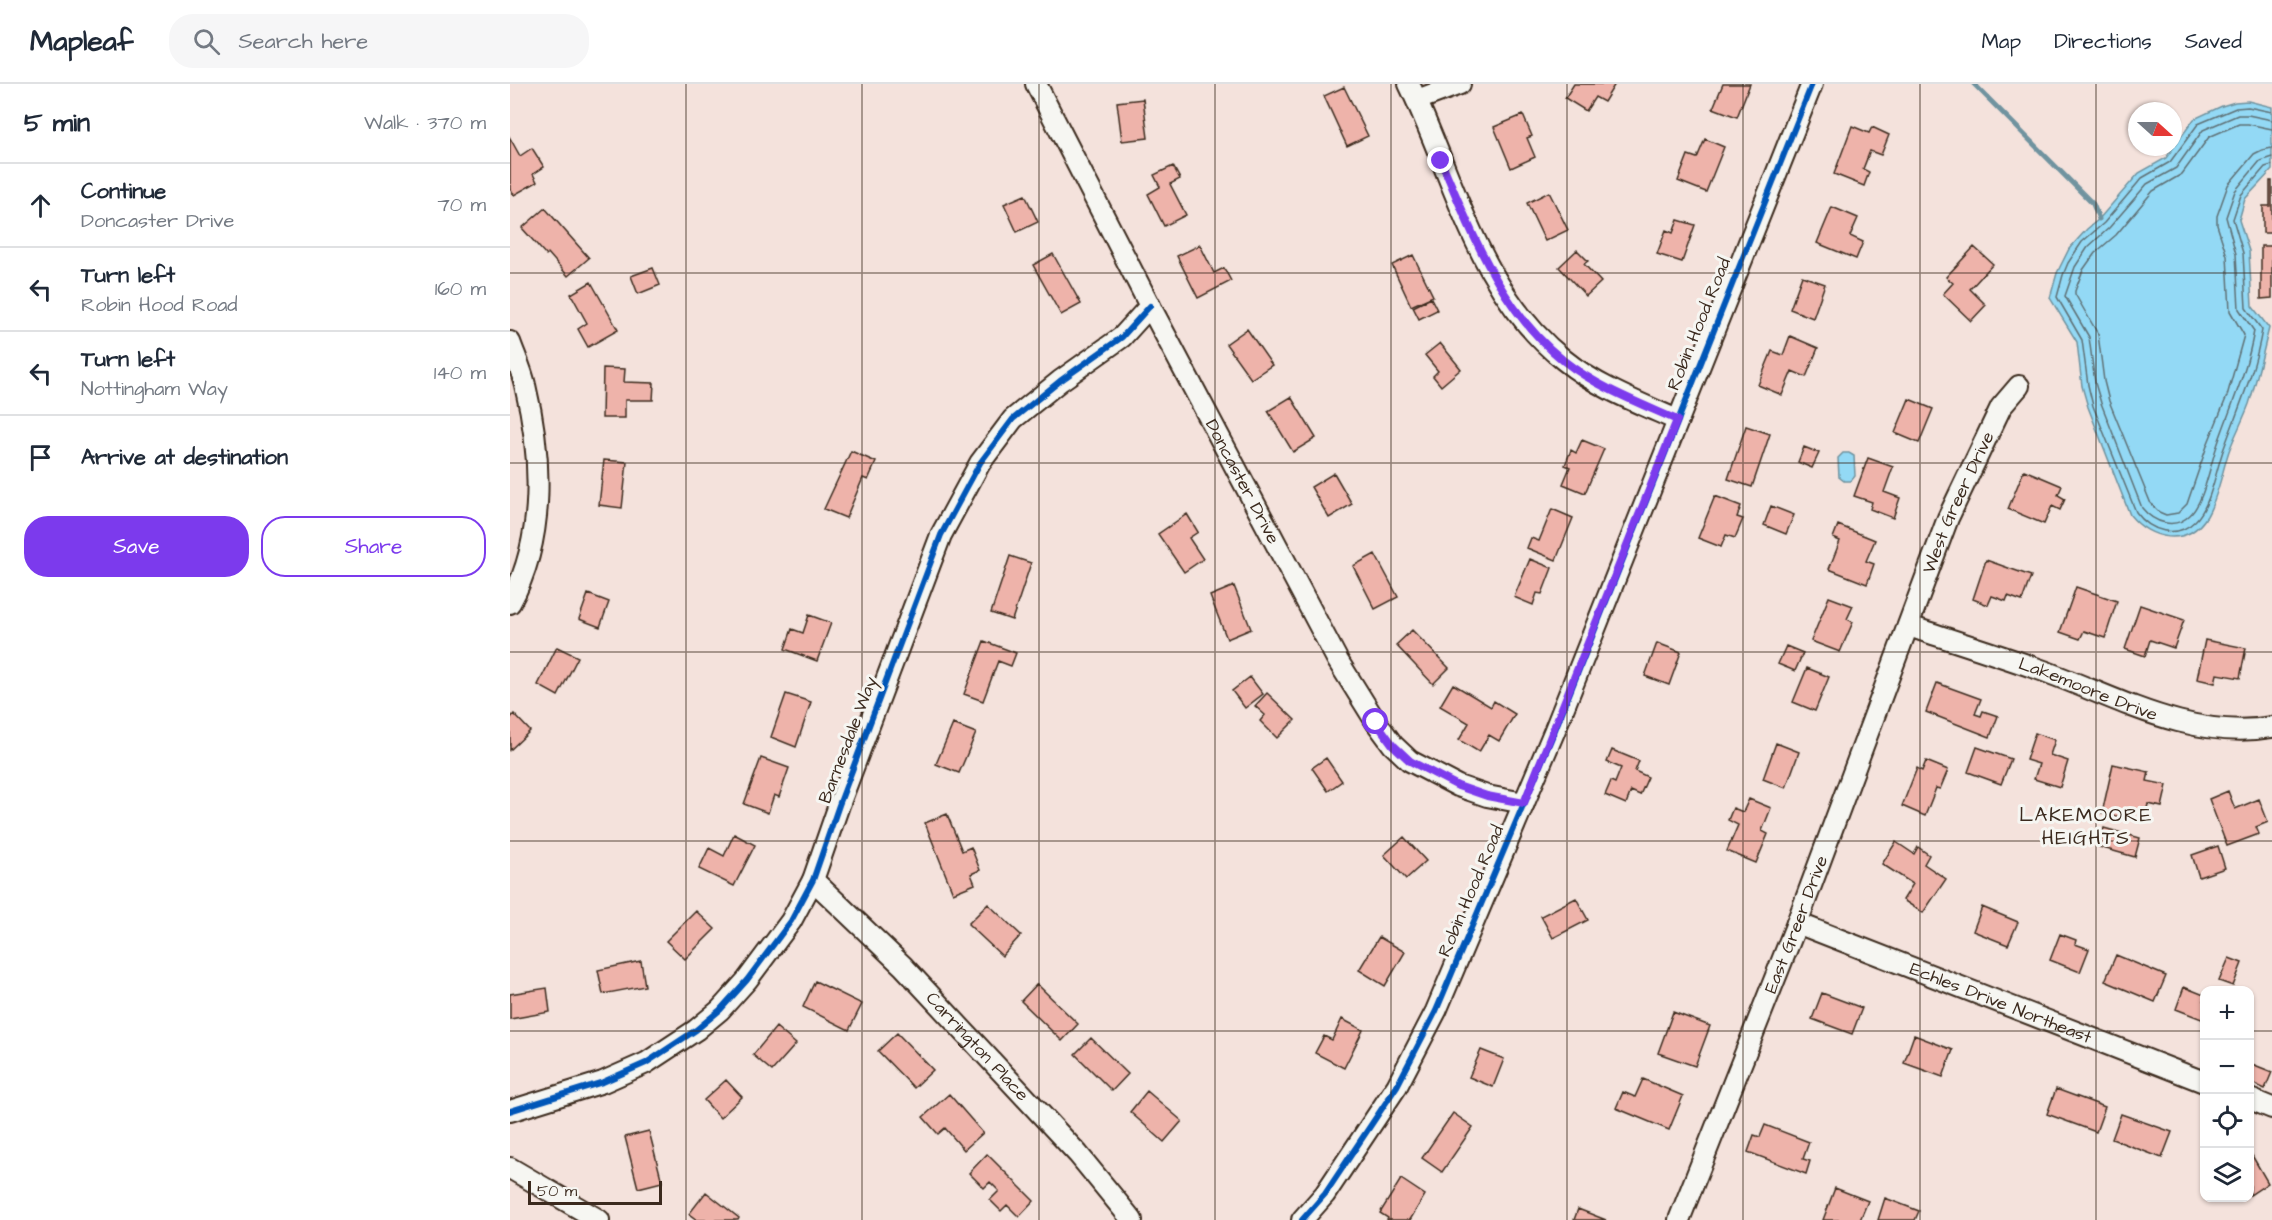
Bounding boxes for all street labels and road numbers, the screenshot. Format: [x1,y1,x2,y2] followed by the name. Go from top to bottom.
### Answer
[1661,254,1737,394] street label: Robin Hood Road
[1200,415,1286,548] street label: Doncaster Drive
[1916,427,2000,577] street label: West Greer Drive
[2015,651,2161,727] street label: Lakemoore Drive
[812,673,885,807] street label: Barnesdale Way
[1432,821,1510,961] street label: Robin Hood Road
[1758,852,1834,997] street label: East Greer Drive
[1906,956,2096,1050] street label: Echles Drive Northeast
[920,986,1035,1106] street label: Carrington Place

